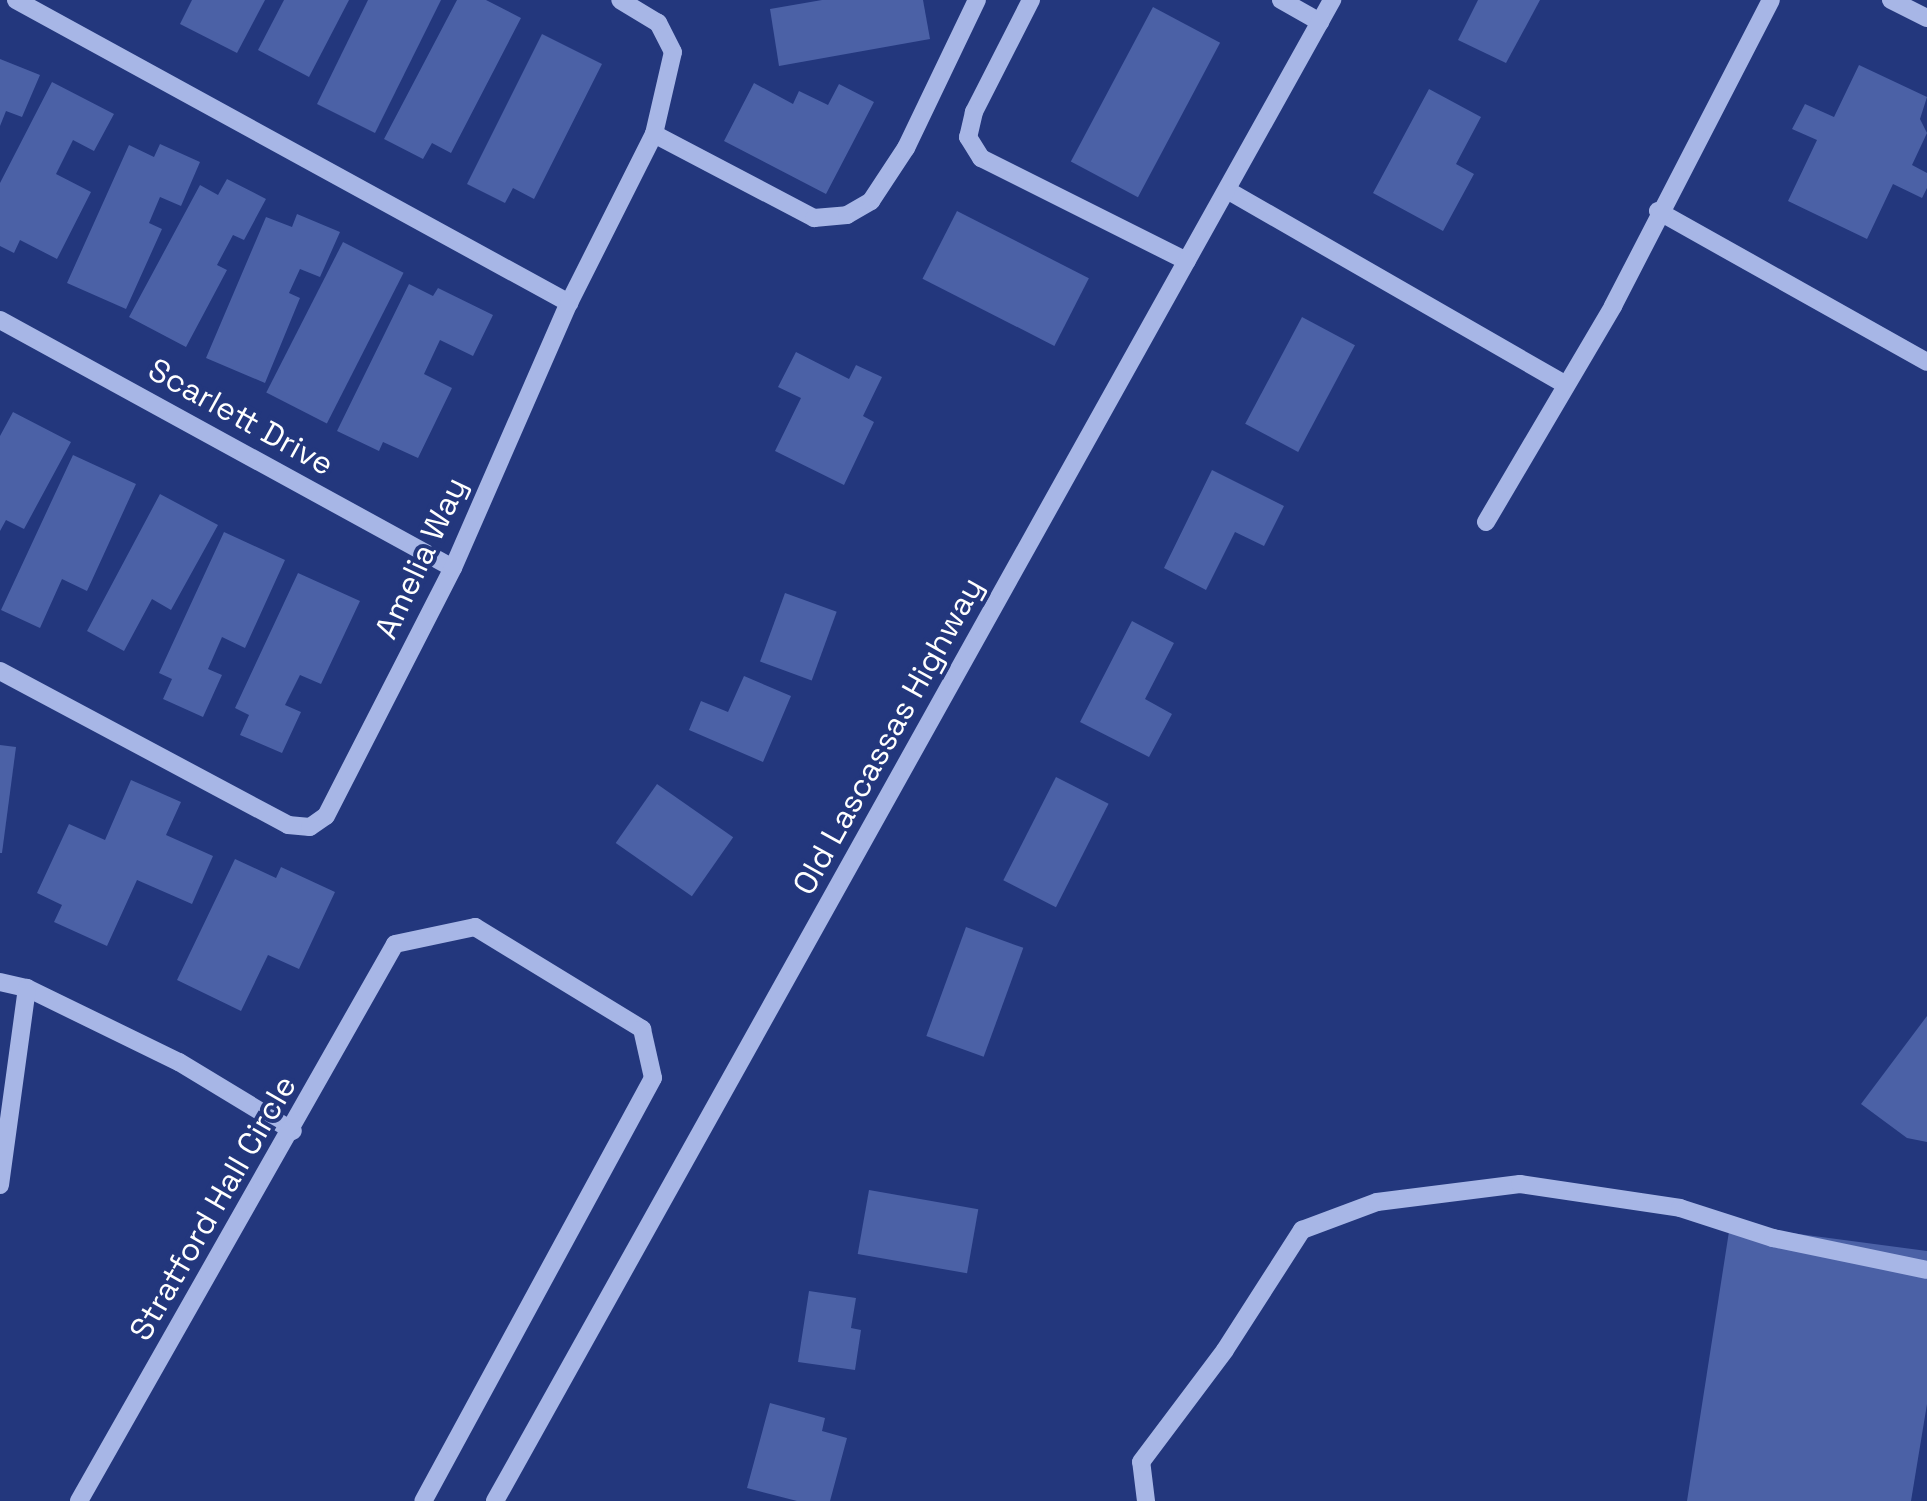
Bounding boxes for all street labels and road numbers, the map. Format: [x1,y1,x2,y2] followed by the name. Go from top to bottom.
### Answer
[142,350,340,484] street label: Scarlett Drive
[367,471,475,645] street label: Amelia Way
[785,571,991,901] street label: Old Lascassas Highway
[121,1069,305,1347] street label: Stratford Hall Circle

